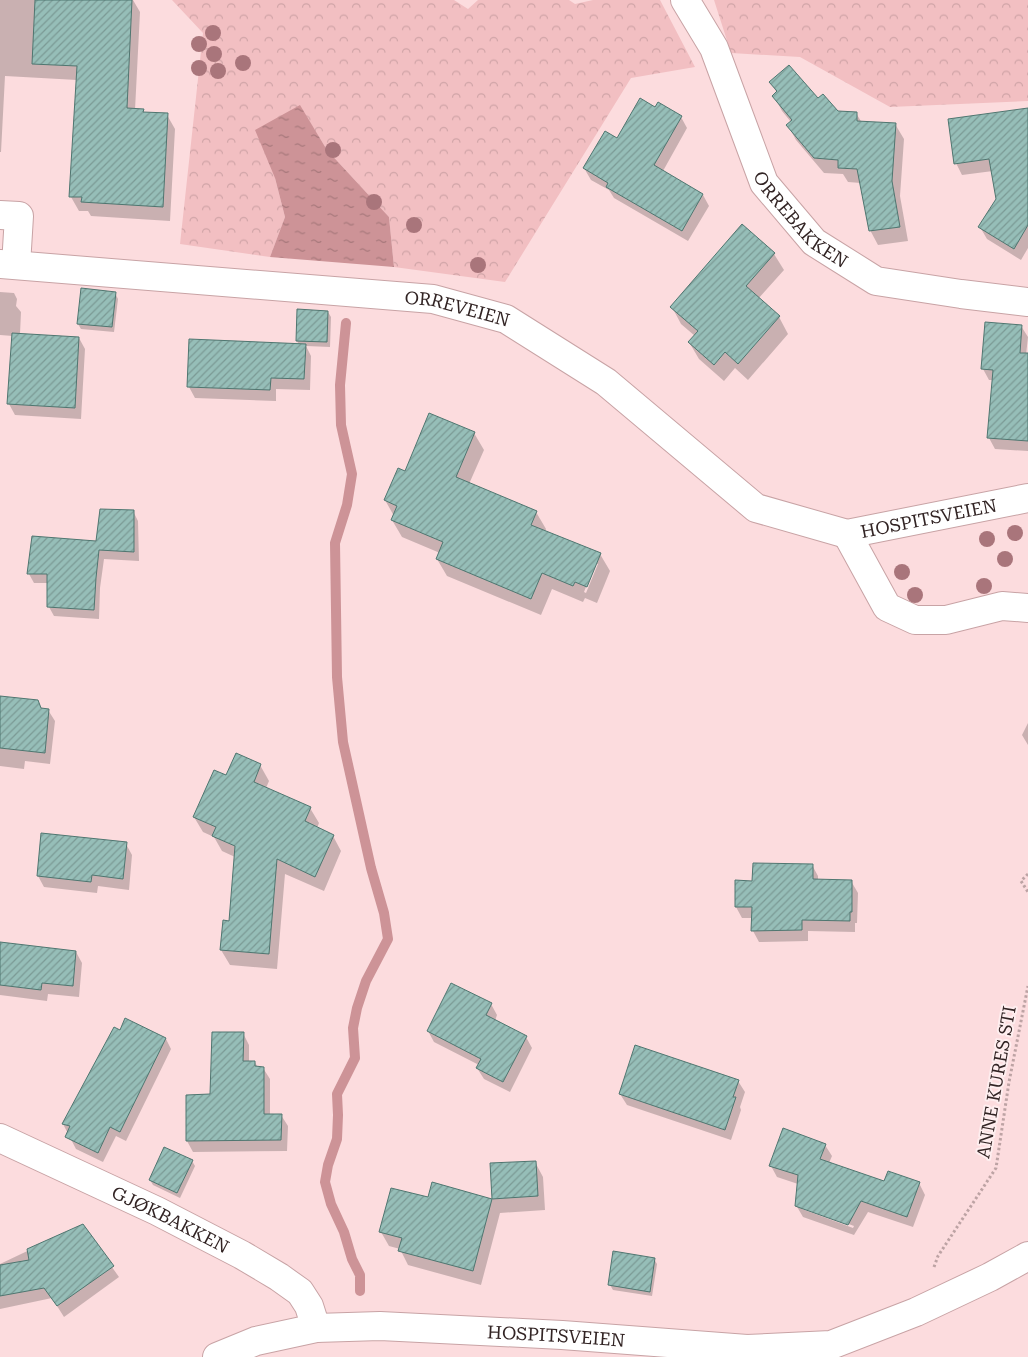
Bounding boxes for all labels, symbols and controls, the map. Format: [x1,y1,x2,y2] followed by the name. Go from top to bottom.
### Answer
[750,168,852,271] street label: ORREBAKKEN
[404,286,512,330] street label: ORREVEIEN
[859,494,999,542] street label: HOSPITSVEIEN
[972,1004,1020,1160] street label: ANNE KURES STI
[109,1181,233,1257] street label: GJØKBAKKEN
[487,1321,626,1350] street label: HOSPITSVEIEN

